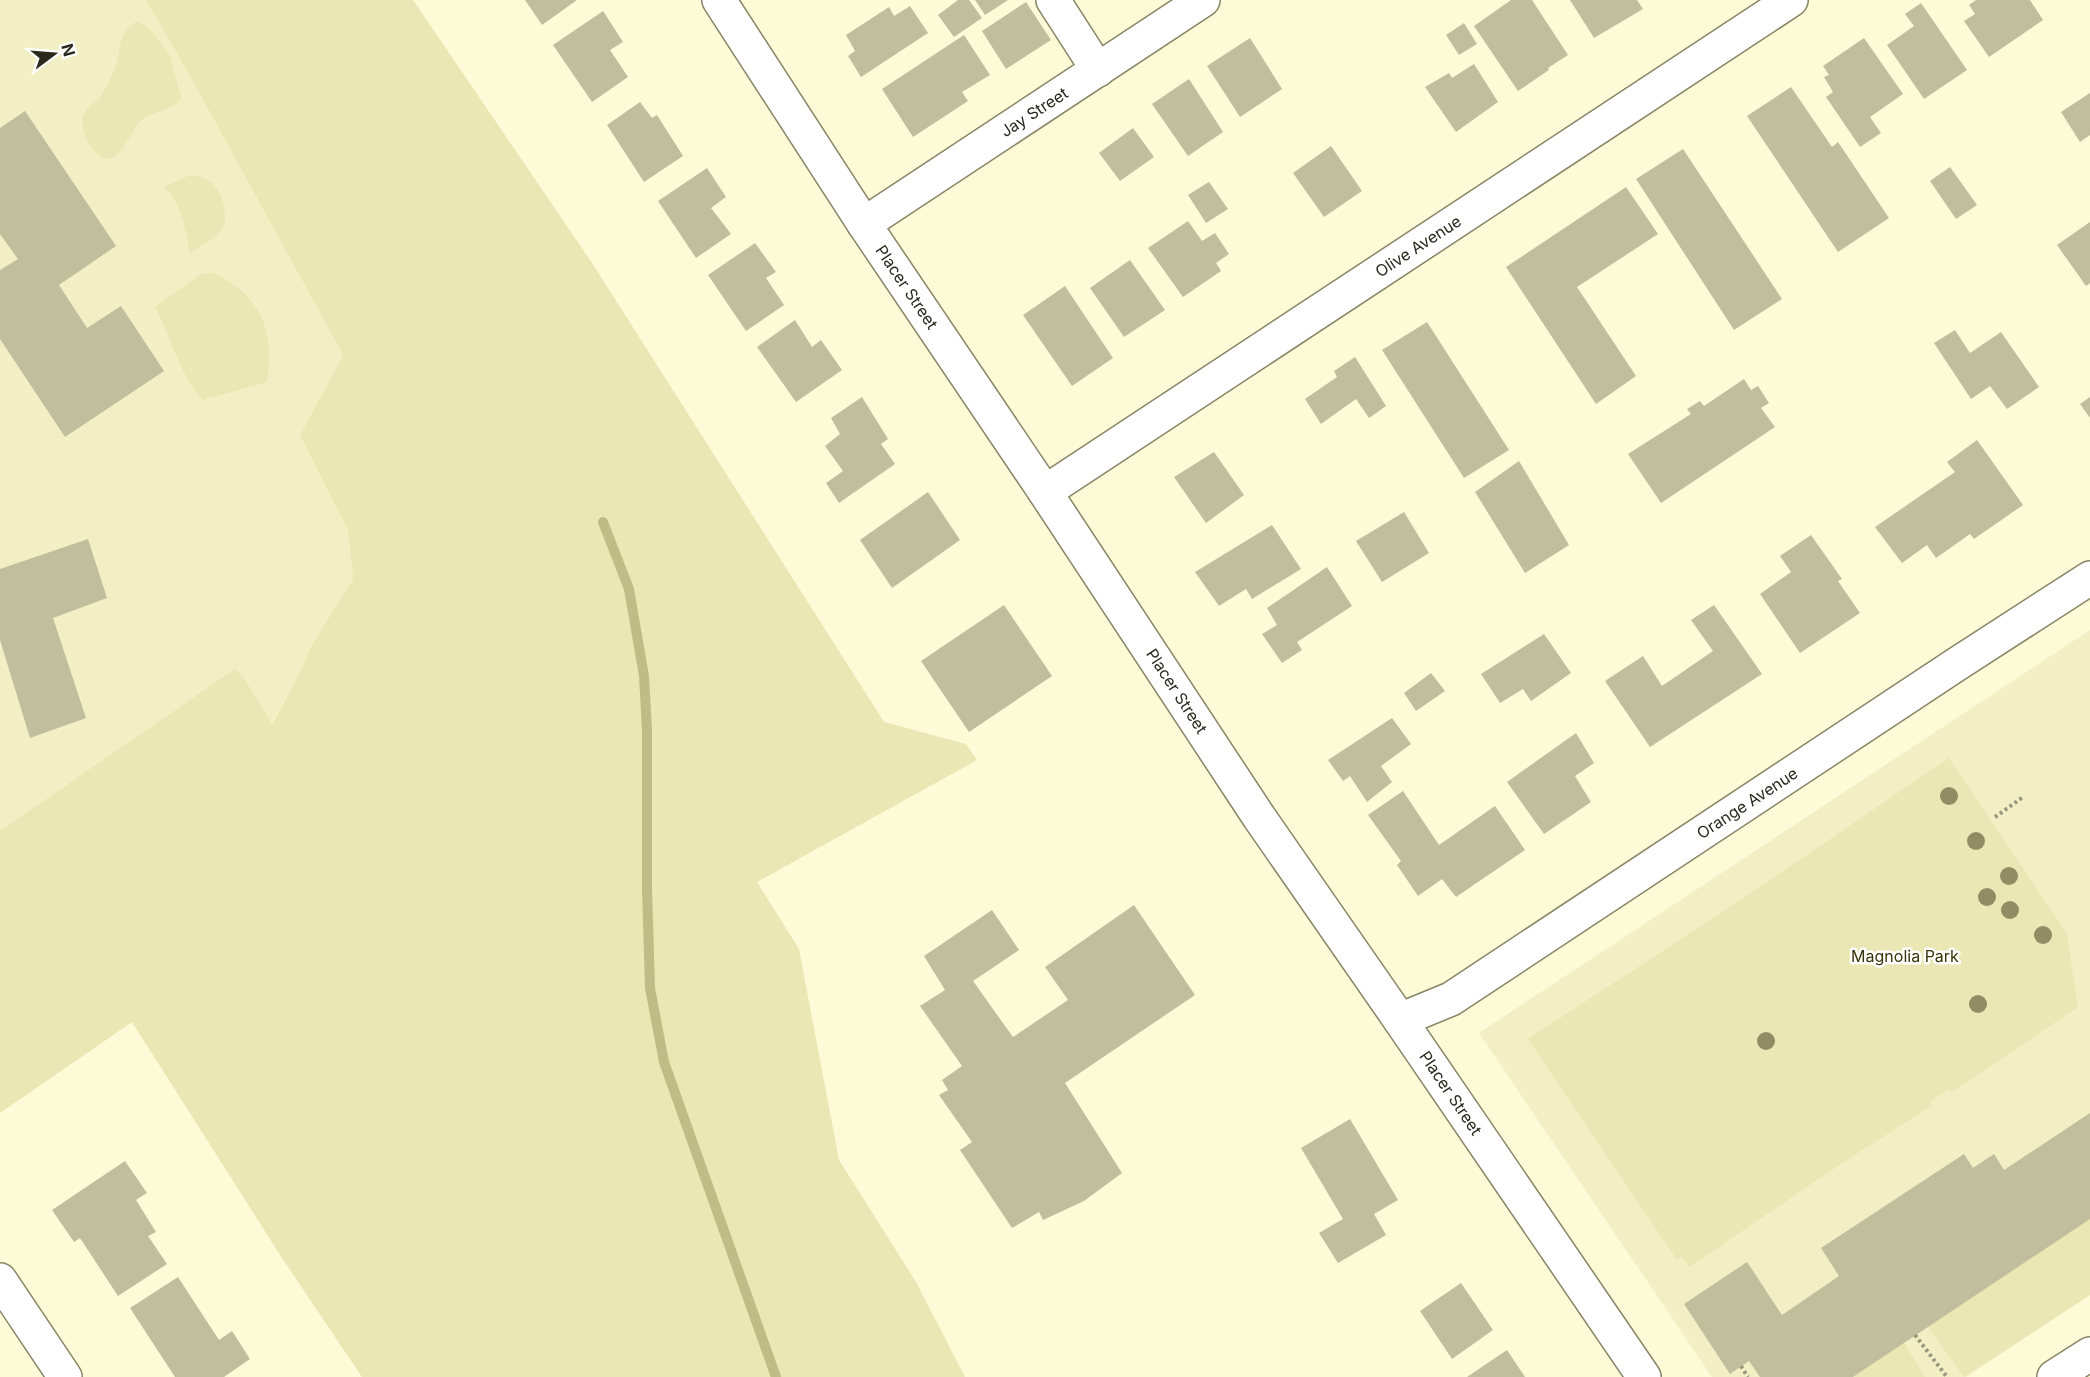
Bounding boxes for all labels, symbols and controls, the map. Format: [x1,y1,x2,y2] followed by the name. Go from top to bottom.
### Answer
[24,24,84,84] north arrow
[57,41,80,58] text: N
[996,83,1072,141] street label: Jay Street
[1371,211,1465,281] street label: Olive Avenue
[872,241,942,333] street label: Placer Street
[1142,645,1212,737] street label: Placer Street
[1693,763,1801,843] street label: Orange Avenue
[1851,946,1959,966] park label: Magnolia Park
[1416,1047,1486,1139] street label: Placer Street

